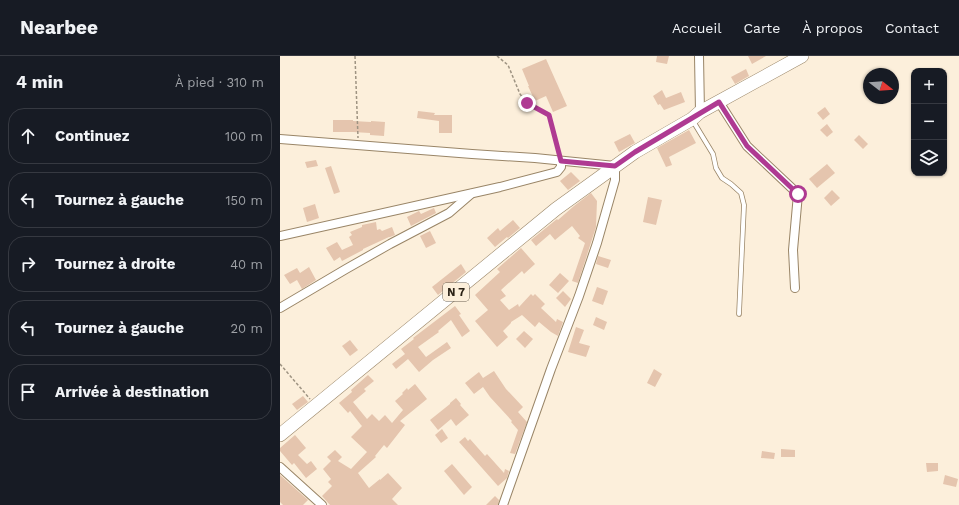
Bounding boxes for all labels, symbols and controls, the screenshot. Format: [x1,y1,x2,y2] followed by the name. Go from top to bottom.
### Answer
[20,16,98,39] text: Nearbee
[672,20,721,36] text: Accueil
[743,20,780,36] text: Carte
[802,20,863,36] text: À propos
[885,20,939,36] text: Contact
[863,68,899,104] north arrow
[911,68,947,176] map controls
[911,68,947,104] button: +
[16,72,63,92] text: 4 min
[175,75,264,90] text: À pied · 310 m
[518,94,536,112] route end
[911,104,947,140] button: −
[17,125,39,147] icon: ahead
[55,127,129,145] text: Continuez
[225,129,263,144] text: 100 m
[911,140,947,176] button: layers
[789,185,807,203] route start
[17,189,39,211] icon: left
[55,191,184,209] text: Tournez à gauche
[225,193,263,208] text: 150 m
[17,253,39,275] icon: right
[55,255,175,273] text: Tournez à droite
[230,257,263,272] text: 40 m
[443,283,469,301] road number: N 7
[17,317,39,339] icon: left
[55,319,184,337] text: Tournez à gauche
[231,321,263,336] text: 20 m
[17,381,39,403] icon: arrive
[55,383,209,401] text: Arrivée à destination

